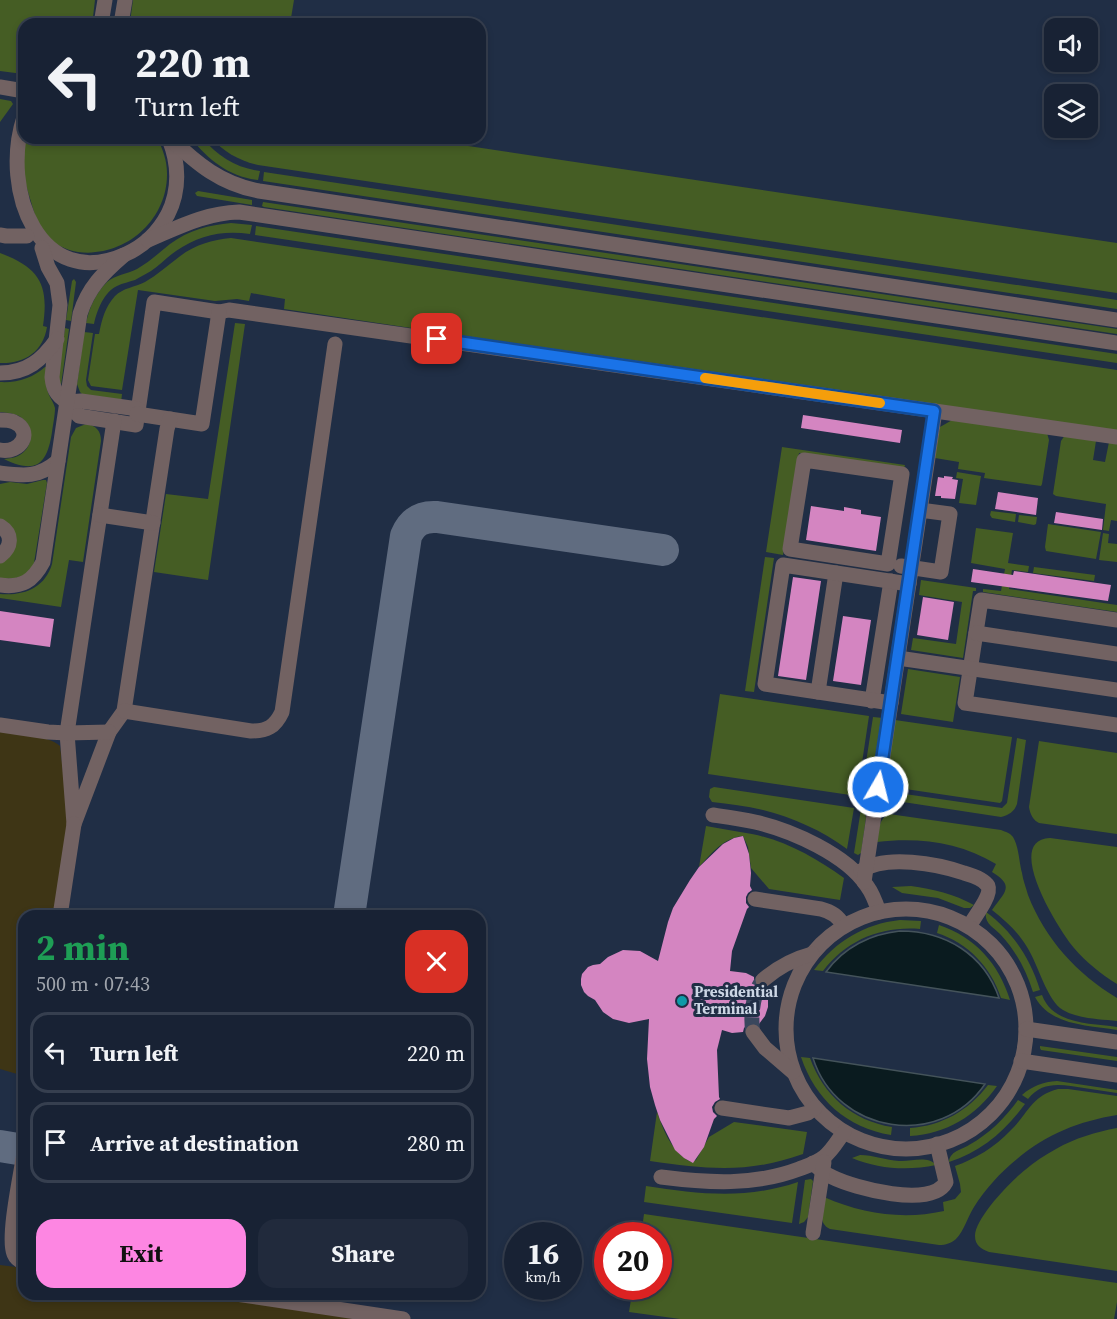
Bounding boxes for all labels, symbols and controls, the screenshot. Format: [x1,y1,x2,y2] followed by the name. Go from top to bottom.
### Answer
[1044,18,1098,138] map controls
[1044,18,1098,72] button: sound
[135,33,250,91] text: 220 m
[36,42,114,120] icon: left
[1044,84,1098,138] button: layers
[135,88,239,125] text: Turn left
[411,313,462,364] pin
[420,322,453,355] icon: arrive
[846,755,910,819] position arrow
[36,923,129,972] text: 2 min
[405,930,468,993] button: close
[36,970,150,998] text: 500 m · 07:43
[694,981,778,1019] place label: Presidential Terminal
[675,994,689,1008] marker: Presidential Terminal
[39,1036,72,1069] icon: left
[90,1038,178,1068] text: Turn left
[407,1038,465,1068] text: 220 m
[39,1126,72,1159] icon: arrive
[90,1128,299,1158] text: Arrive at destination
[407,1128,465,1158] text: 280 m
[36,1219,246,1288] button: Exit
[258,1219,468,1288] button: Share
[594,1222,672,1300] speed limit sign: 20
[527,1233,559,1274] text: 16
[525,1266,561,1287] text: km/h

